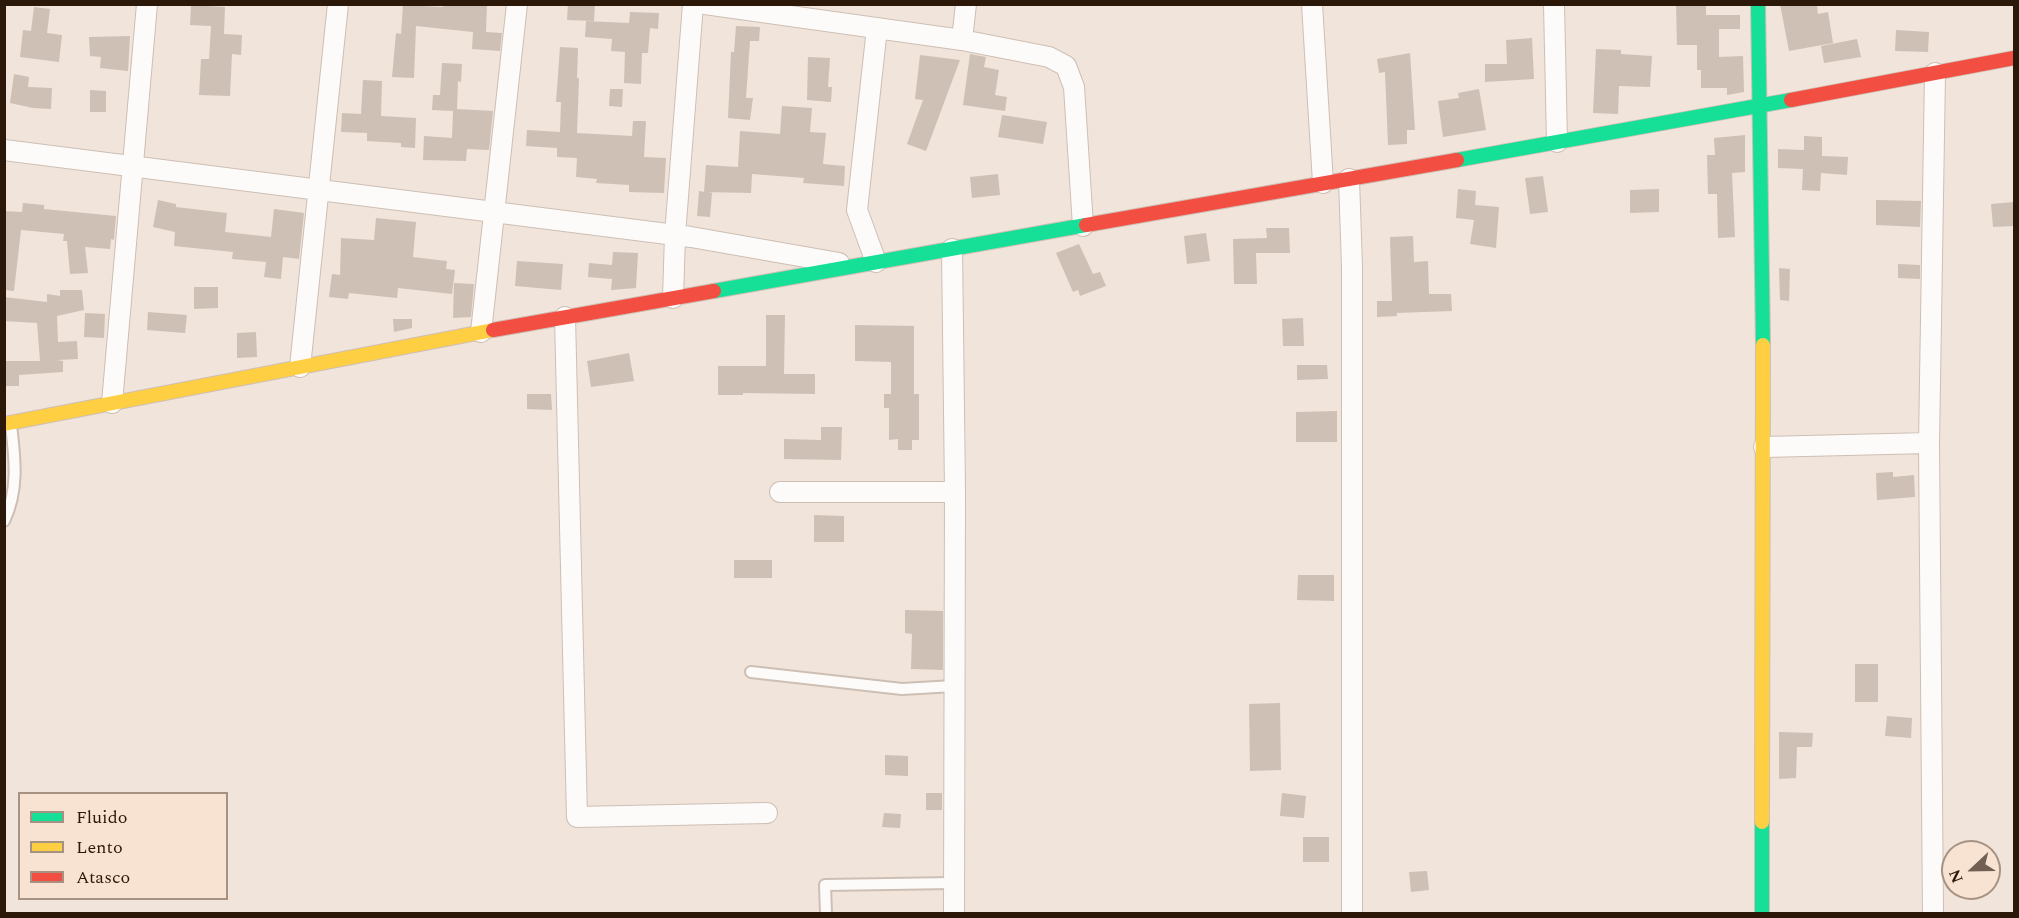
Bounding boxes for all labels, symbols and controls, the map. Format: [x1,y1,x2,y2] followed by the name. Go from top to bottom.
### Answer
[18,792,228,900] legend
[76,804,128,831] text: Fluido
[76,834,123,861] text: Lento
[1941,840,2001,900] north arrow
[76,864,130,891] text: Atasco
[1943,865,1970,887] text: N

